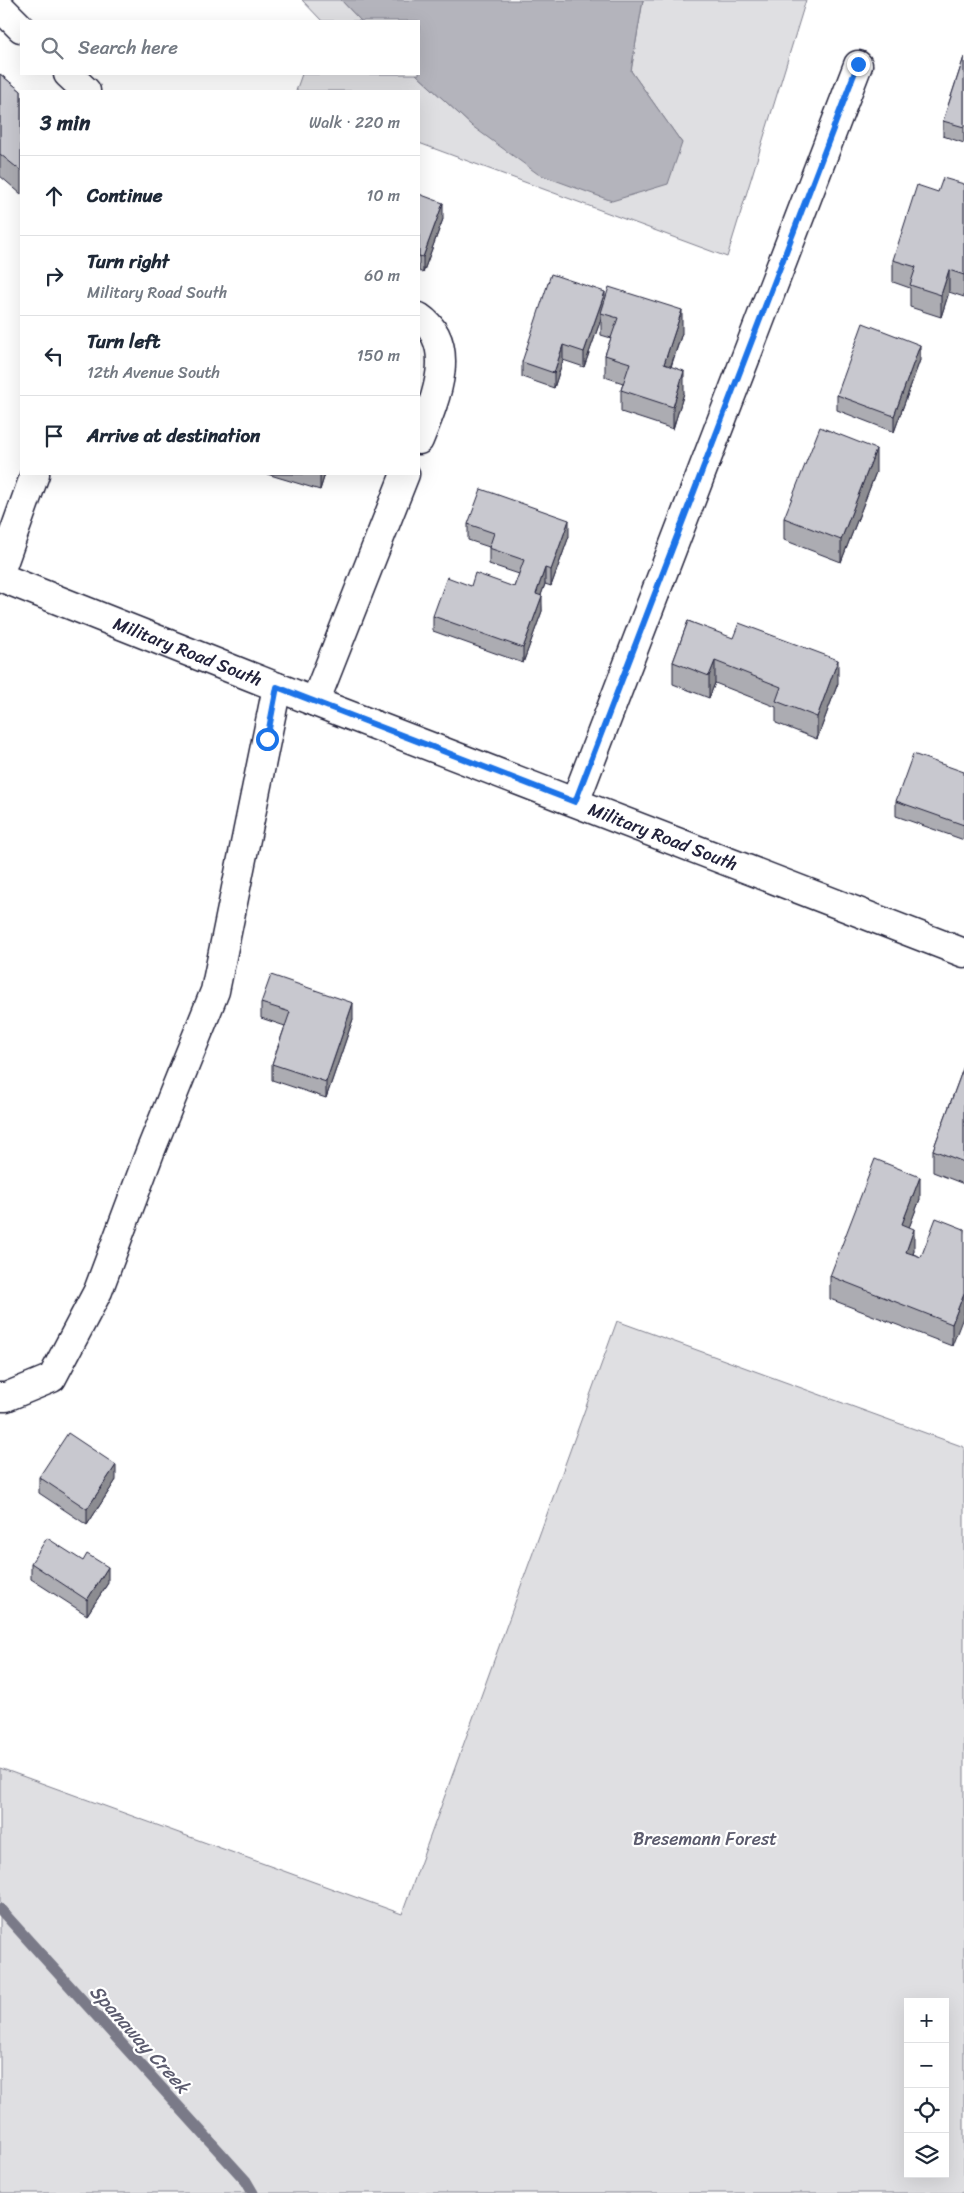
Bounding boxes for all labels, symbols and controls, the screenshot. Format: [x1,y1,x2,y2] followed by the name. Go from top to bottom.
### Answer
[20,20,420,75] search box
[78,31,178,64] text: Search here
[38,34,66,62] icon: search
[847,53,870,76] route end
[40,104,90,142] text: 3 min
[309,108,400,137] text: Walk · 220 m
[87,179,163,212] text: Continue
[367,181,400,210] text: 10 m
[40,182,68,210] icon: ahead
[87,245,169,278] text: Turn right
[364,261,400,290] text: 60 m
[40,262,68,290] icon: right
[87,278,227,307] text: Military Road South
[87,325,160,358] text: Turn left
[357,341,400,370] text: 150 m
[40,342,68,370] icon: left
[87,358,220,387] text: 12th Avenue South
[87,419,260,452] text: Arrive at destination
[40,422,68,450] icon: arrive
[108,607,267,696] street label: Military Road South
[256,728,279,751] route start
[584,793,742,880] street label: Military Road South
[633,1823,777,1855] park label: Bresemann Forest
[82,1977,199,2102] water label: Spanaway Creek
[904,1998,949,2178] map controls
[904,1998,949,2043] button: +
[904,2043,949,2088] button: −
[904,2088,949,2133] button: locate
[904,2133,949,2178] button: layers

